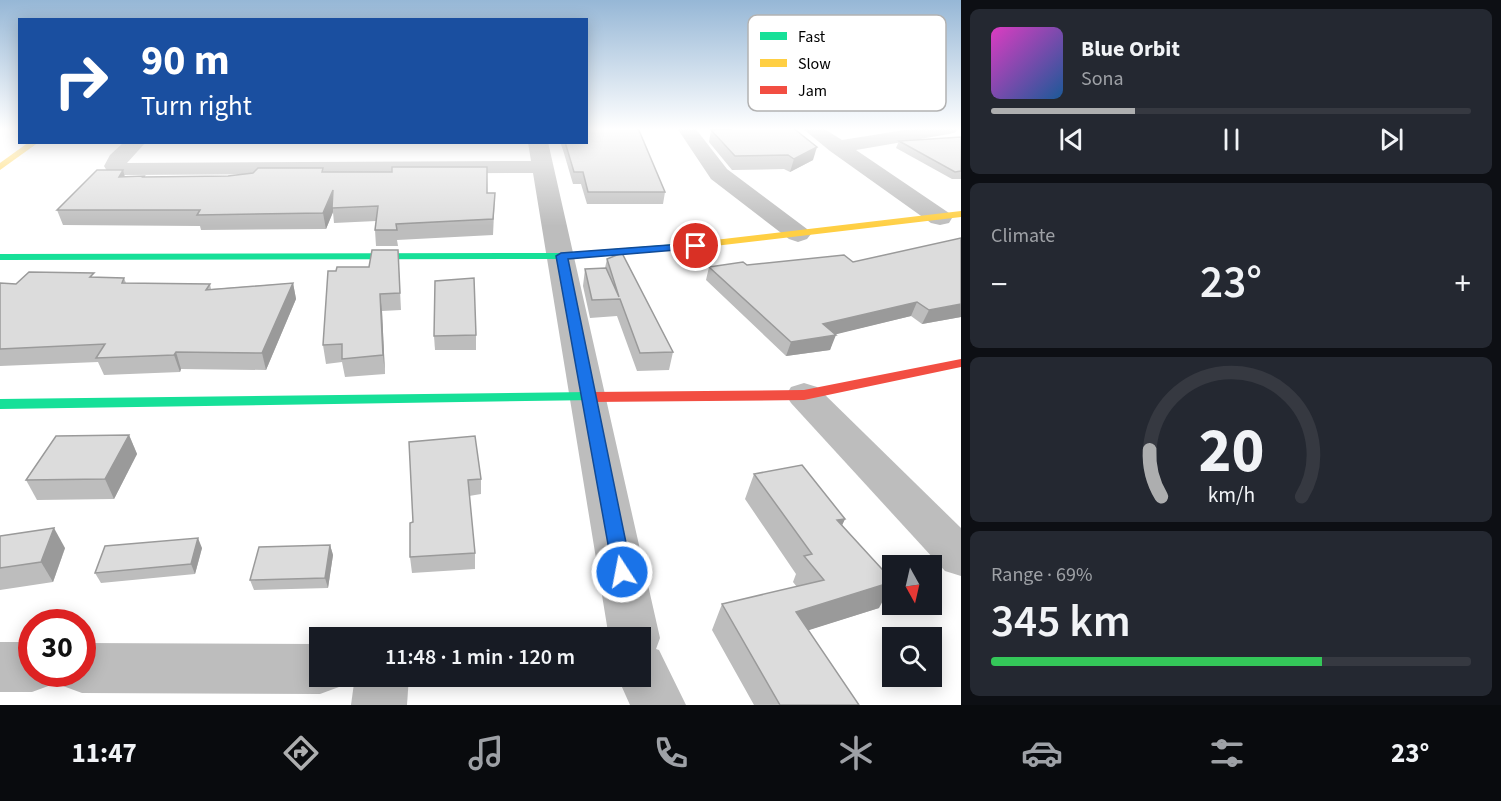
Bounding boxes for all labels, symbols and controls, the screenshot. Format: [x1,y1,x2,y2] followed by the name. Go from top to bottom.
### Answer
[748,15,946,111] legend
[798,26,826,48] text: Fast
[141,31,230,91] text: 90 m
[1081,33,1180,65] text: Blue Orbit
[42,42,120,120] icon: right
[798,53,831,75] text: Slow
[1081,65,1124,93] text: Sona
[798,80,827,102] text: Jam
[141,87,252,126] text: Turn right
[1055,123,1088,156] icon: previous
[1215,123,1248,156] icon: pause
[1375,123,1408,156] icon: next
[670,220,721,271] pin
[991,222,1055,250] text: Climate
[679,229,712,262] icon: arrive
[1200,251,1262,315] text: 23°
[991,261,1007,308] text: −
[1455,261,1471,308] text: +
[1198,407,1264,496] text: 20
[1207,480,1255,511] text: km/h
[590,540,654,604] position arrow
[882,555,942,615] north arrow
[882,555,942,687] map controls
[991,561,1092,589] text: Range · 69%
[991,590,1131,654] text: 345 km
[18,609,96,687] speed limit sign: 30
[882,627,942,687] button: search
[385,641,575,673] text: 11:48 · 1 min · 120 m
[280,732,322,774] icon: directions
[465,732,507,774] icon: music
[650,732,692,774] icon: phone
[835,732,877,774] icon: climate
[1021,732,1063,774] icon: car
[1206,732,1248,774] icon: filters
[72,734,137,773] text: 11:47
[1391,734,1429,773] text: 23°

